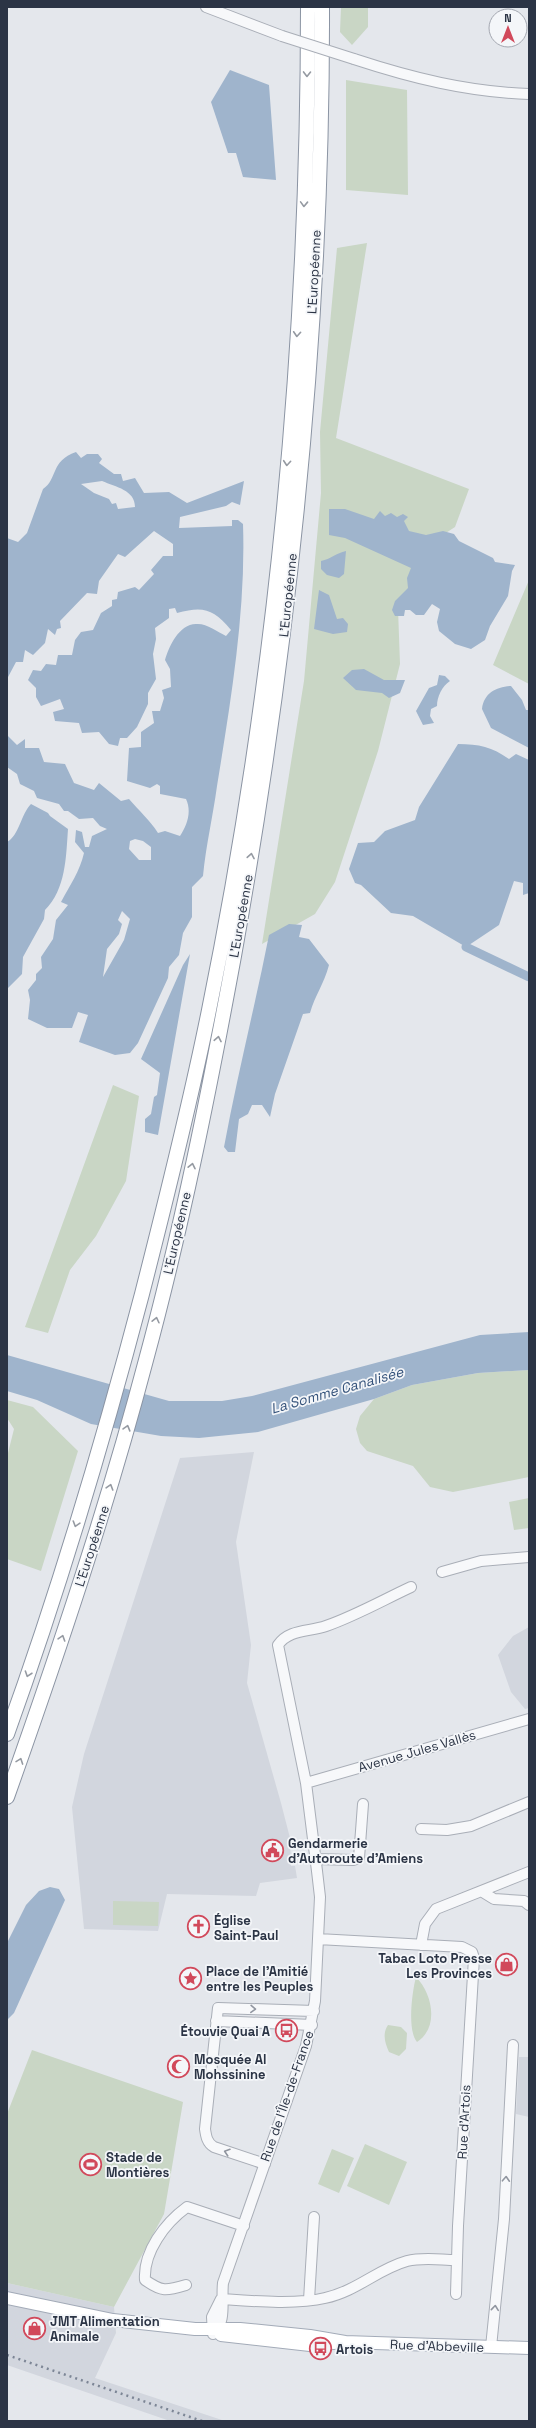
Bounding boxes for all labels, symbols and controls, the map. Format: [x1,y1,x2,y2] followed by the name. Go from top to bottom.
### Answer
[488,8,528,48] north arrow
[504,11,512,25] text: N
[303,71,311,77] one-way arrow
[300,201,308,207] one-way arrow
[303,229,325,315] street label: L'Européenne
[293,331,302,337] one-way arrow
[283,460,292,466] one-way arrow
[275,552,301,638] street label: L'Européenne
[246,853,255,859] one-way arrow
[225,873,257,959] street label: L'Européenne
[213,1036,222,1042] one-way arrow
[187,1163,195,1169] one-way arrow
[159,1190,195,1276] street label: L'Européenne
[151,1317,160,1324] one-way arrow
[269,1362,406,1418] water label: La Somme Canalisée
[122,1425,131,1432] one-way arrow
[105,1484,114,1491] one-way arrow
[71,1503,113,1589] street label: L'Européenne
[72,1520,81,1527] one-way arrow
[57,1634,66,1641] one-way arrow
[24,1670,32,1677] one-way arrow
[356,1726,478,1776] street label: Avenue Jules Vallès
[15,1757,24,1764] one-way arrow
[288,1835,423,1867] place label: Gendarmerie d'Autoroute d'Amiens
[260,1837,286,1863] public building icon: Gendarmerie d'Autoroute d'Amiens
[214,1912,278,1944] place label: Église Saint-Paul
[186,1914,212,1940] church icon: Église Saint-Paul
[378,1950,492,1982] place label: Tabac Loto Presse Les Provinces
[494,1952,520,1978] shop icon: Tabac Loto Presse Les Provinces
[206,1963,314,1995] place label: Place de l'Amitié entre les Peuples
[177,1965,203,1991] place icon: Place de l'Amitié entre les Peuples
[250,2005,256,2014] one-way arrow
[273,2018,299,2044] bus stop icon: Étouvie Quai A
[181,2023,271,2040] place label: Étouvie Quai A
[257,2028,317,2164] street label: Rue de l'Île-de-France
[194,2051,266,2083] place label: Mosquée Al Mohssinine
[166,2053,192,2079] mosque icon: Mosquée Al Mohssinine
[454,2084,474,2160] street label: Rue d'Artois
[224,2148,231,2156] one-way arrow
[106,2149,170,2181] place label: Stade de Montières
[77,2151,103,2177] sports icon: Stade de Montières
[501,2176,510,2182] one-way arrow
[490,2305,499,2311] one-way arrow
[50,2313,160,2345] place label: JMT Alimentation Animale
[22,2315,48,2341] shop icon: JMT Alimentation Animale
[308,2336,334,2362] bus stop icon: Artois
[390,2336,484,2356] street label: Rue d'Abbeville
[336,2341,373,2358] place label: Artois

